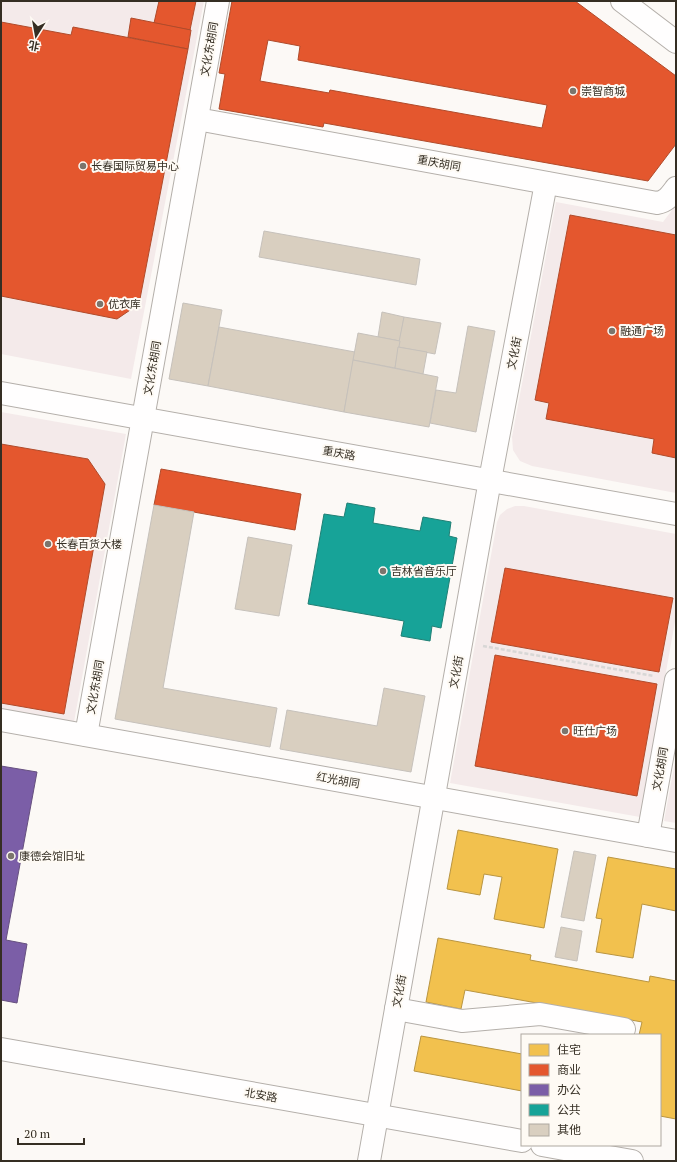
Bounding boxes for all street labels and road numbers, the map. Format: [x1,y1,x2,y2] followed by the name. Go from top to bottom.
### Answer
[197,21,221,77] street label: 文化东胡同
[416,152,462,174] street label: 重庆胡同
[504,335,524,371] street label: 文化街
[140,340,164,396] street label: 文化东胡同
[322,443,356,463] street label: 重庆路
[446,655,466,689] street label: 文化街
[83,659,107,715] street label: 文化东胡同
[649,746,671,792] street label: 文化胡同
[315,769,361,791] street label: 红光胡同
[389,974,409,1008] street label: 文化街
[244,1085,278,1105] street label: 北安路

